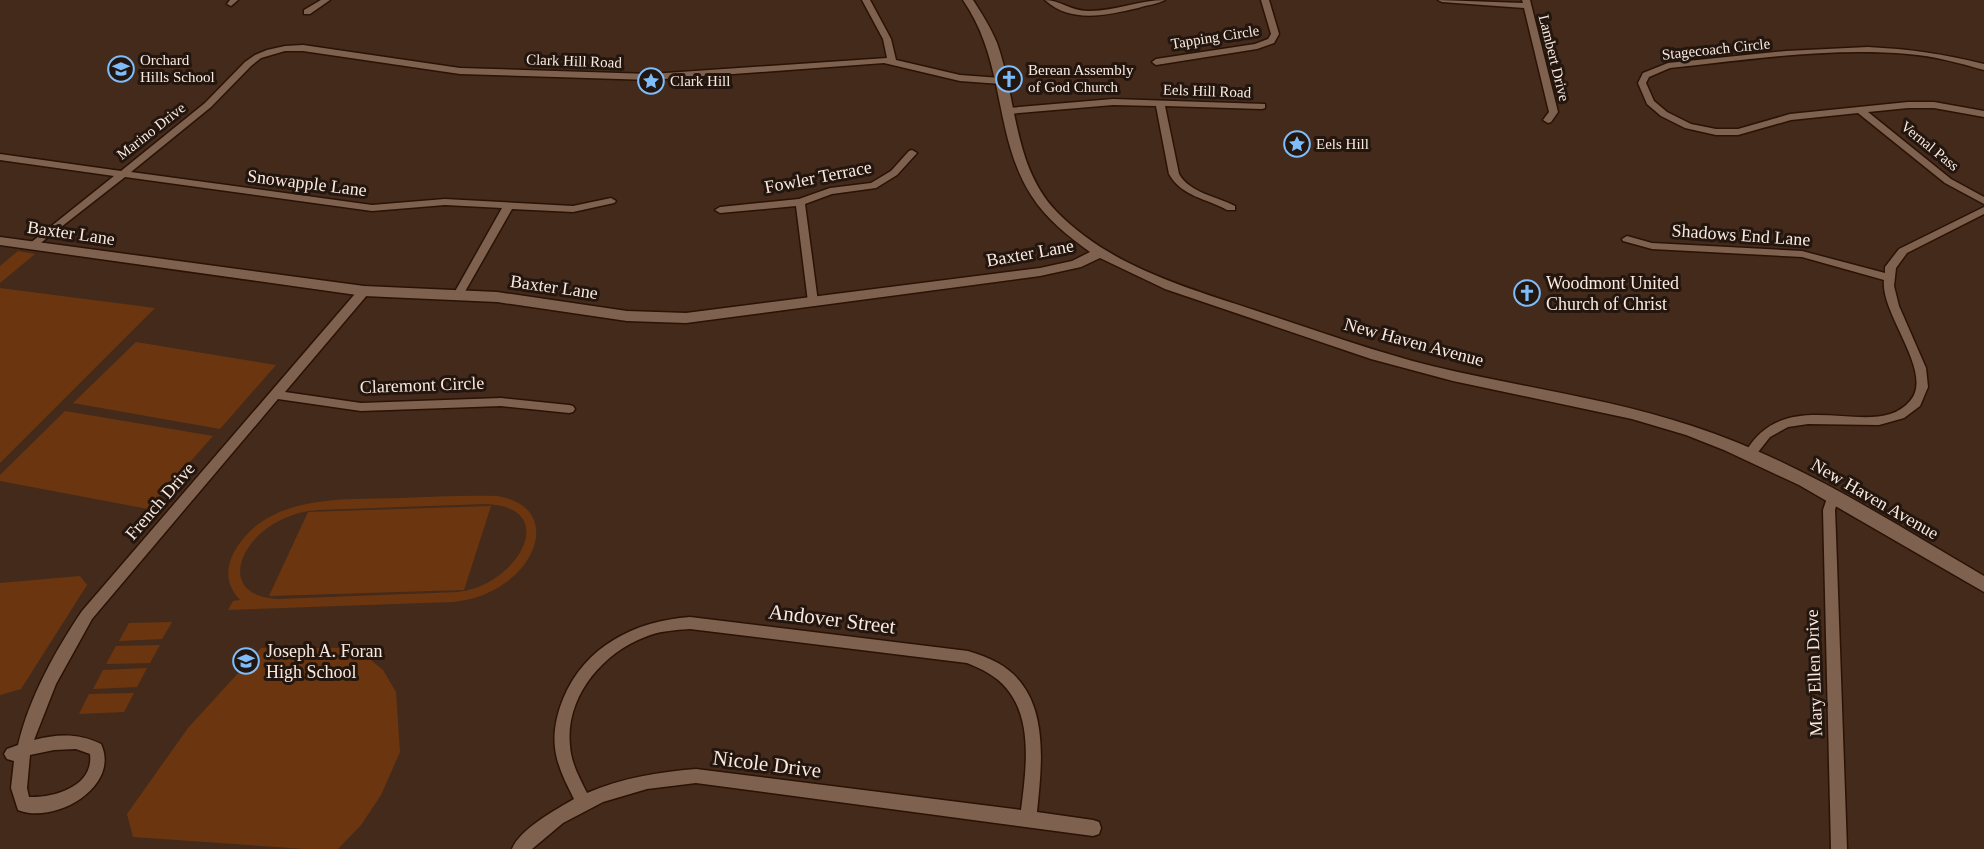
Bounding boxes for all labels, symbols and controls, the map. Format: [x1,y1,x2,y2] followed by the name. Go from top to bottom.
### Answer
[1536,13,1573,103] street label: Lambert Drive
[1170,22,1261,52] street label: Tapping Circle
[1661,35,1771,63] street label: Stagecoach Circle
[526,51,623,71] street label: Clark Hill Road
[140,52,215,85] place label: Orchard Hills School
[106,54,136,84] school or university icon: Orchard Hills School
[1028,62,1134,95] place label: Berean Assembly of God Church
[994,64,1024,94] church icon: Berean Assembly of God Church
[636,66,666,96] place icon: Clark Hill
[670,73,730,89] place label: Clark Hill
[1163,81,1252,101] street label: Eels Hill Road
[114,99,189,163] street label: Marino Drive
[1898,118,1962,174] street label: Vernal Pass
[1282,129,1312,159] place icon: Eels Hill
[1316,136,1369,152] place label: Eels Hill
[763,157,873,197] street label: Fowler Terrace
[246,166,368,200] street label: Snowapple Lane
[26,217,116,249] street label: Baxter Lane
[1671,220,1811,250] street label: Shadows End Lane
[985,235,1075,271] street label: Baxter Lane
[509,271,599,303] street label: Baxter Lane
[1546,273,1679,314] place label: Woodmont United Church of Christ
[1512,278,1542,308] church icon: Woodmont United Church of Christ
[1342,314,1486,370] street label: New Haven Avenue
[359,373,485,397] street label: Claremont Circle
[1808,454,1942,544] street label: New Haven Avenue
[121,458,199,544] street label: French Drive
[767,599,897,639] street label: Andover Street
[1802,609,1826,737] street label: Mary Ellen Drive
[266,641,383,682] place label: Joseph A. Foran High School
[231,646,261,676] school or university icon: Joseph A. Foran High School
[711,745,823,783] street label: Nicole Drive

